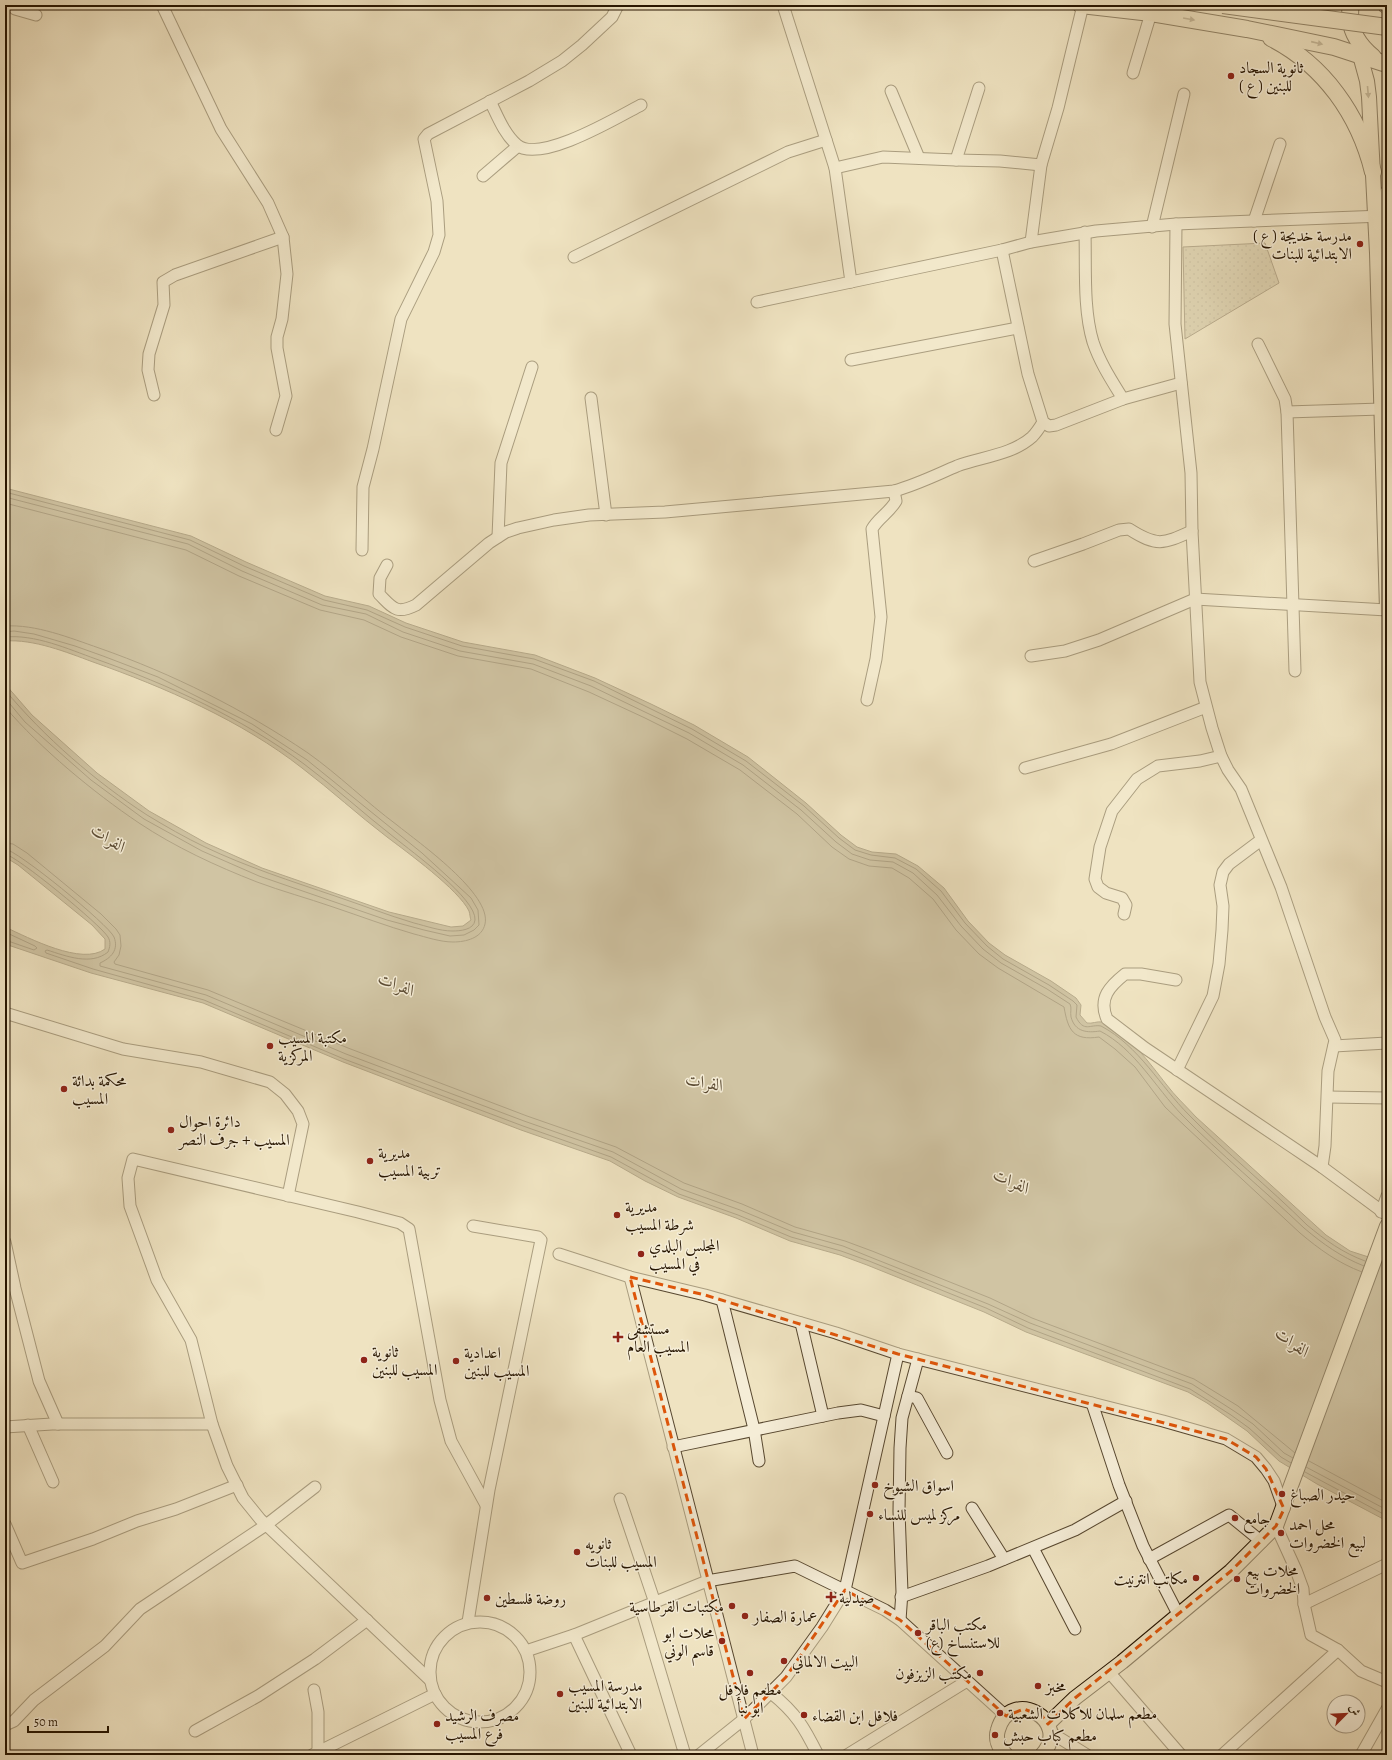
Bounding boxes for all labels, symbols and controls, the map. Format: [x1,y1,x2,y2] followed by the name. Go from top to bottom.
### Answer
[1183,16,1195,22] one-way arrow
[1310,41,1323,47] one-way arrow
[1239,57,1304,99] place label: ثانوية السجاد ( ع ) للبنين
[1226,71,1236,81] marker: ثانوية السجاد ( ع ) للبنين
[1365,86,1372,98] one-way arrow
[1253,225,1352,265] place label: مدرسة خديجة ( ع ) الابتدائية للبنات
[1355,239,1365,249] marker: مدرسة خديجة ( ع ) الابتدائية للبنات
[86,818,131,859] water label: الفرات
[375,967,419,1002] water label: الفرات
[278,1027,347,1067] place label: مكتبة المسيب المركزية
[265,1041,275,1051] marker: مكتبة المسيب المركزية
[684,1068,726,1097] water label: الفرات
[72,1070,127,1110] place label: محكمة بدائة المسيب
[59,1084,69,1094] marker: محكمة بدائة المسيب
[177,1111,290,1151] place label: دائرة احوال المسيب + جرف النصر
[166,1125,176,1135] marker: دائرة احوال المسيب + جرف النصر
[378,1142,441,1182] place label: مديرية تربية المسيب
[365,1156,375,1166] marker: مديرية تربية المسيب
[990,1163,1034,1200] water label: الفرات
[625,1196,694,1236] place label: مديرية شرطة المسيب
[612,1210,622,1220] marker: مديرية شرطة المسيب
[649,1235,719,1276] place label: المجلس البلدي في المسيب
[636,1249,646,1259] marker: المجلس البلدي في المسيب
[627,1318,689,1361] place label: مستشفى المسيب العام
[1270,1322,1315,1363] water label: الفرات
[612,1331,624,1343] marker: مستشفى المسيب العام
[372,1341,437,1381] place label: ثانوية المسيب للبنين
[464,1342,529,1382] place label: اعدادية المسيب للبنين
[359,1355,369,1365] marker: ثانوية المسيب للبنين
[451,1356,461,1366] marker: اعدادية المسيب للبنين
[883,1475,954,1500] place label: اسواق الشيوخ
[870,1480,880,1490] marker: اسواق الشيوخ
[1290,1484,1356,1508] place label: حيدر الصباغ
[1277,1489,1287,1499] marker: حيدر الصباغ
[878,1504,960,1526] place label: مركز لميس للنساء
[1243,1508,1270,1534] place label: جامع
[865,1509,875,1519] marker: مركز لميس للنساء
[1230,1513,1240,1523] marker: جامع
[1289,1514,1366,1558] place label: محل احمد لبيع الخضروات
[1276,1528,1286,1538] marker: محل احمد لبيع الخضروات
[585,1533,657,1573] place label: ثانويه المسيب للبنات
[572,1547,582,1557] marker: ثانويه المسيب للبنات
[1245,1560,1300,1600] place label: محلات بيع الخضروات
[1114,1568,1188,1590] place label: مكاتب انترنيت
[1191,1573,1201,1583] marker: مكاتب انترنيت
[1232,1574,1242,1584] marker: محلات بيع الخضروات
[839,1587,874,1609] place label: صيدلية
[495,1588,566,1610] place label: روضة فلسطين
[826,1592,836,1602] marker: صيدلية
[482,1593,492,1603] marker: روضة فلسطين
[629,1596,724,1618] place label: مكتبات القرطاسية
[727,1601,737,1611] marker: مكتبات القرطاسية
[751,1606,817,1628] place label: عمارة الصفار
[740,1611,750,1621] marker: عمارة الصفار
[924,1614,1000,1657] place label: مكتب الباقر (ع) للاستنساخ
[661,1622,714,1667] place label: محلات ابو قاسم الوني
[913,1628,923,1638] marker: مكتب الباقر (ع) للاستنساخ
[717,1636,727,1646] marker: محلات ابو قاسم الوني
[792,1651,858,1674] place label: البيت الالماني
[779,1656,789,1666] marker: البيت الالماني
[895,1663,972,1685] place label: مكتب الزيزفون
[745,1668,755,1678] marker: مطعم فلافل ابو نبأ
[975,1668,985,1678] marker: مكتب الزيزفون
[568,1675,643,1715] place label: مدرسة المسيب الابتدائية للبنين
[1044,1676,1066,1698] place label: مخبز
[718,1679,782,1719] place label: مطعم فلافل ابو نبأ
[1033,1681,1043,1691] marker: مخبز
[555,1689,565,1699] marker: مدرسة المسيب الابتدائية للبنين
[1326,1694,1366,1734] north arrow
[1346,1702,1364,1718] text: ش
[1008,1703,1157,1729] place label: مطعم سلمان للاكلات الشعبية
[445,1705,519,1747] place label: مصرف الرشيد فرع المسيب
[812,1705,898,1727] place label: فلافل ابن القضاء
[28,1708,108,1734] scale bar
[995,1708,1005,1718] marker: مطعم سلمان للاكلات الشعبية
[799,1710,809,1720] marker: فلافل ابن القضاء
[34,1714,58,1730] text: 50 m
[432,1719,442,1729] marker: مصرف الرشيد فرع المسيب
[1003,1725,1097,1751] place label: مطعم كباب حبش
[990,1730,1000,1740] marker: مطعم كباب حبش

